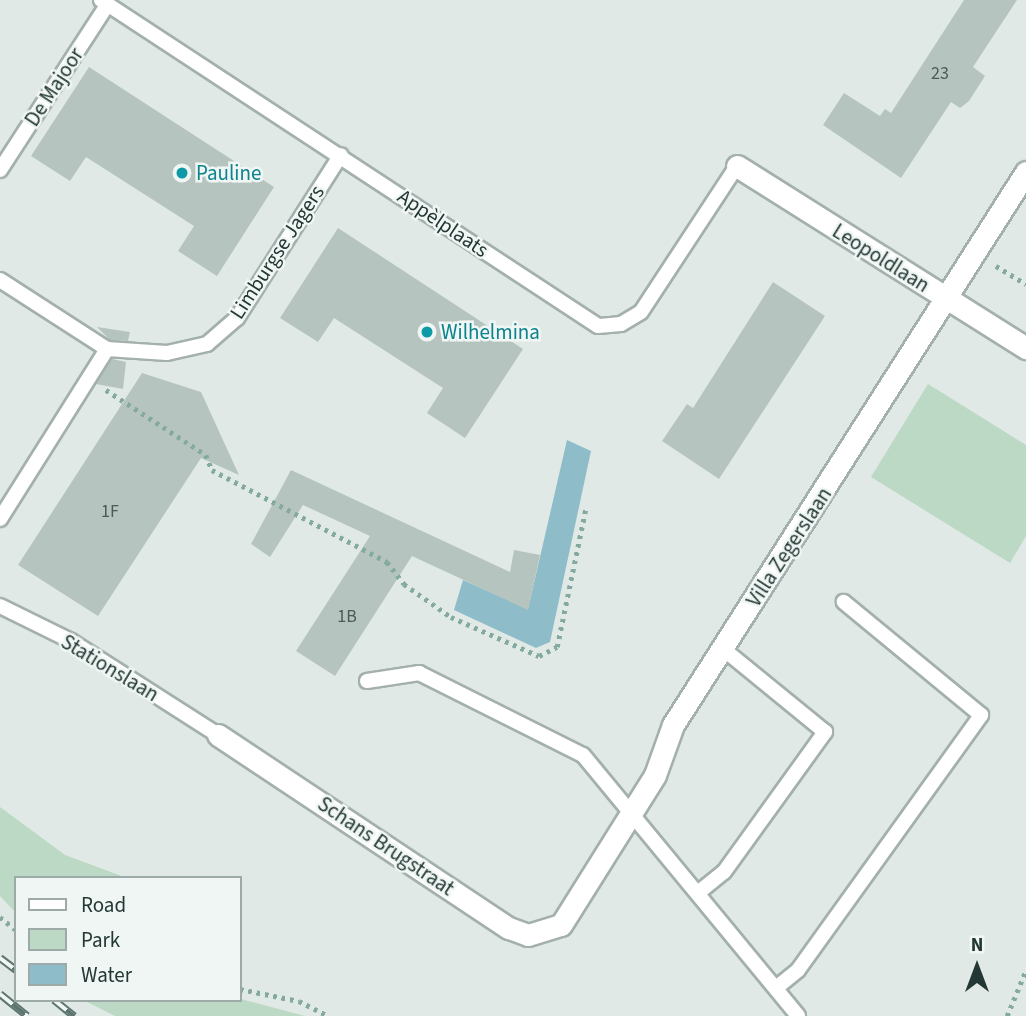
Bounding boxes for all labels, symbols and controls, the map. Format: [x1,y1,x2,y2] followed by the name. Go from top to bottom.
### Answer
[19,43,89,131] street label: De Majoor
[931,63,949,85] house number: 23
[196,160,261,186] place label: Pauline
[174,165,190,181] marker: Pauline
[224,180,330,324] street label: Limburgse Jagers
[393,183,493,263] street label: Appèlplaats
[828,218,934,298] street label: Leopoldlaan
[441,319,540,345] place label: Wilhelmina
[419,324,435,340] marker: Wilhelmina
[741,483,837,611] street label: Villa Zegerslaan
[101,501,119,523] house number: 1F
[337,606,357,628] house number: 1B
[57,629,163,707] street label: Stationslaan
[313,791,459,901] street label: Schans Brugstraat
[14,876,242,1002] legend
[81,890,126,920] text: Road
[81,925,120,955] text: Park
[942,932,1012,1002] north arrow
[971,932,983,959] text: N
[81,960,132,990] text: Water

